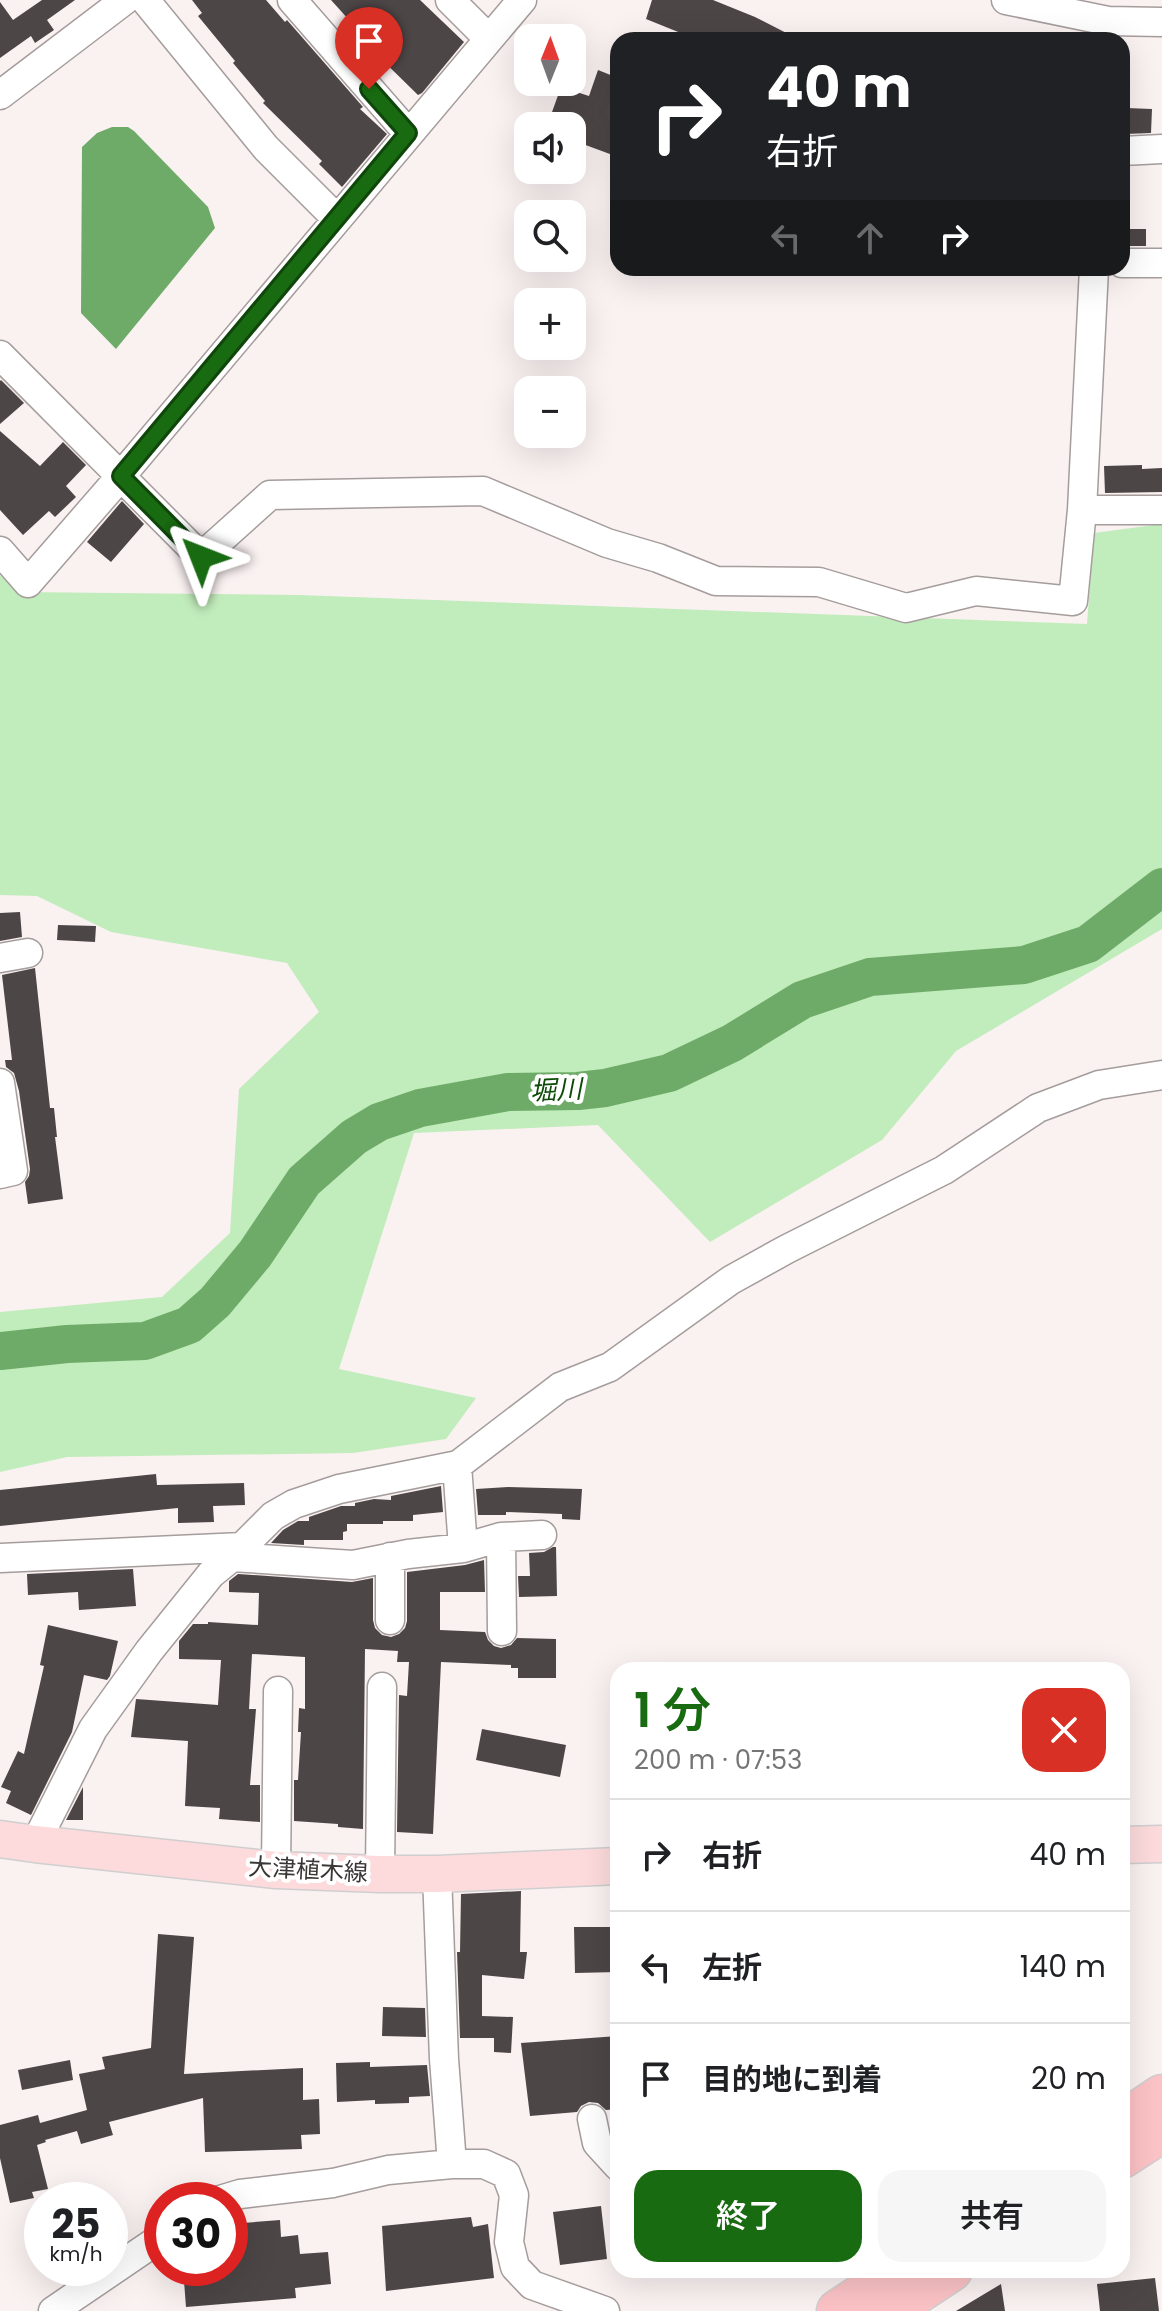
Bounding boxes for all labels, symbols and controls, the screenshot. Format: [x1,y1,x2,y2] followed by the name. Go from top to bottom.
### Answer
[335,7,403,89] pin
[347,19,391,63] icon: arrive
[514,24,586,96] north arrow
[514,24,586,448] map controls
[766,48,912,127] text: 40 m
[634,64,738,168] icon: right
[514,112,586,184] button: sound
[766,126,838,177] text: 右折
[514,200,586,272] button: search
[764,216,808,260] icon: left
[848,216,892,260] icon: ahead
[932,216,976,260] icon: right
[514,288,586,360] button: +
[514,376,586,448] button: −
[159,515,243,599] position arrow
[529,1071,586,1109] water label: 堀川
[634,1677,711,1744] text: 1 分
[1022,1688,1106,1772] button: close
[634,1742,802,1778] text: 200 m · 07:53
[634,1833,678,1877] icon: right
[1029,1833,1106,1876] text: 40 m
[702,1834,762,1877] text: 右折
[247,1850,369,1889] street label: 大津植木線
[634,1945,678,1989] icon: left
[1020,1945,1106,1988] text: 140 m
[702,1946,762,1989] text: 左折
[634,2057,678,2101] icon: arrive
[1031,2057,1106,2100] text: 20 m
[702,2058,882,2101] text: 目的地に到着
[634,2170,862,2262] button: 終了
[878,2170,1106,2262] button: 共有
[144,2182,248,2286] speed limit sign: 30
[52,2196,100,2252] text: 25
[49,2240,103,2268] text: km/h

